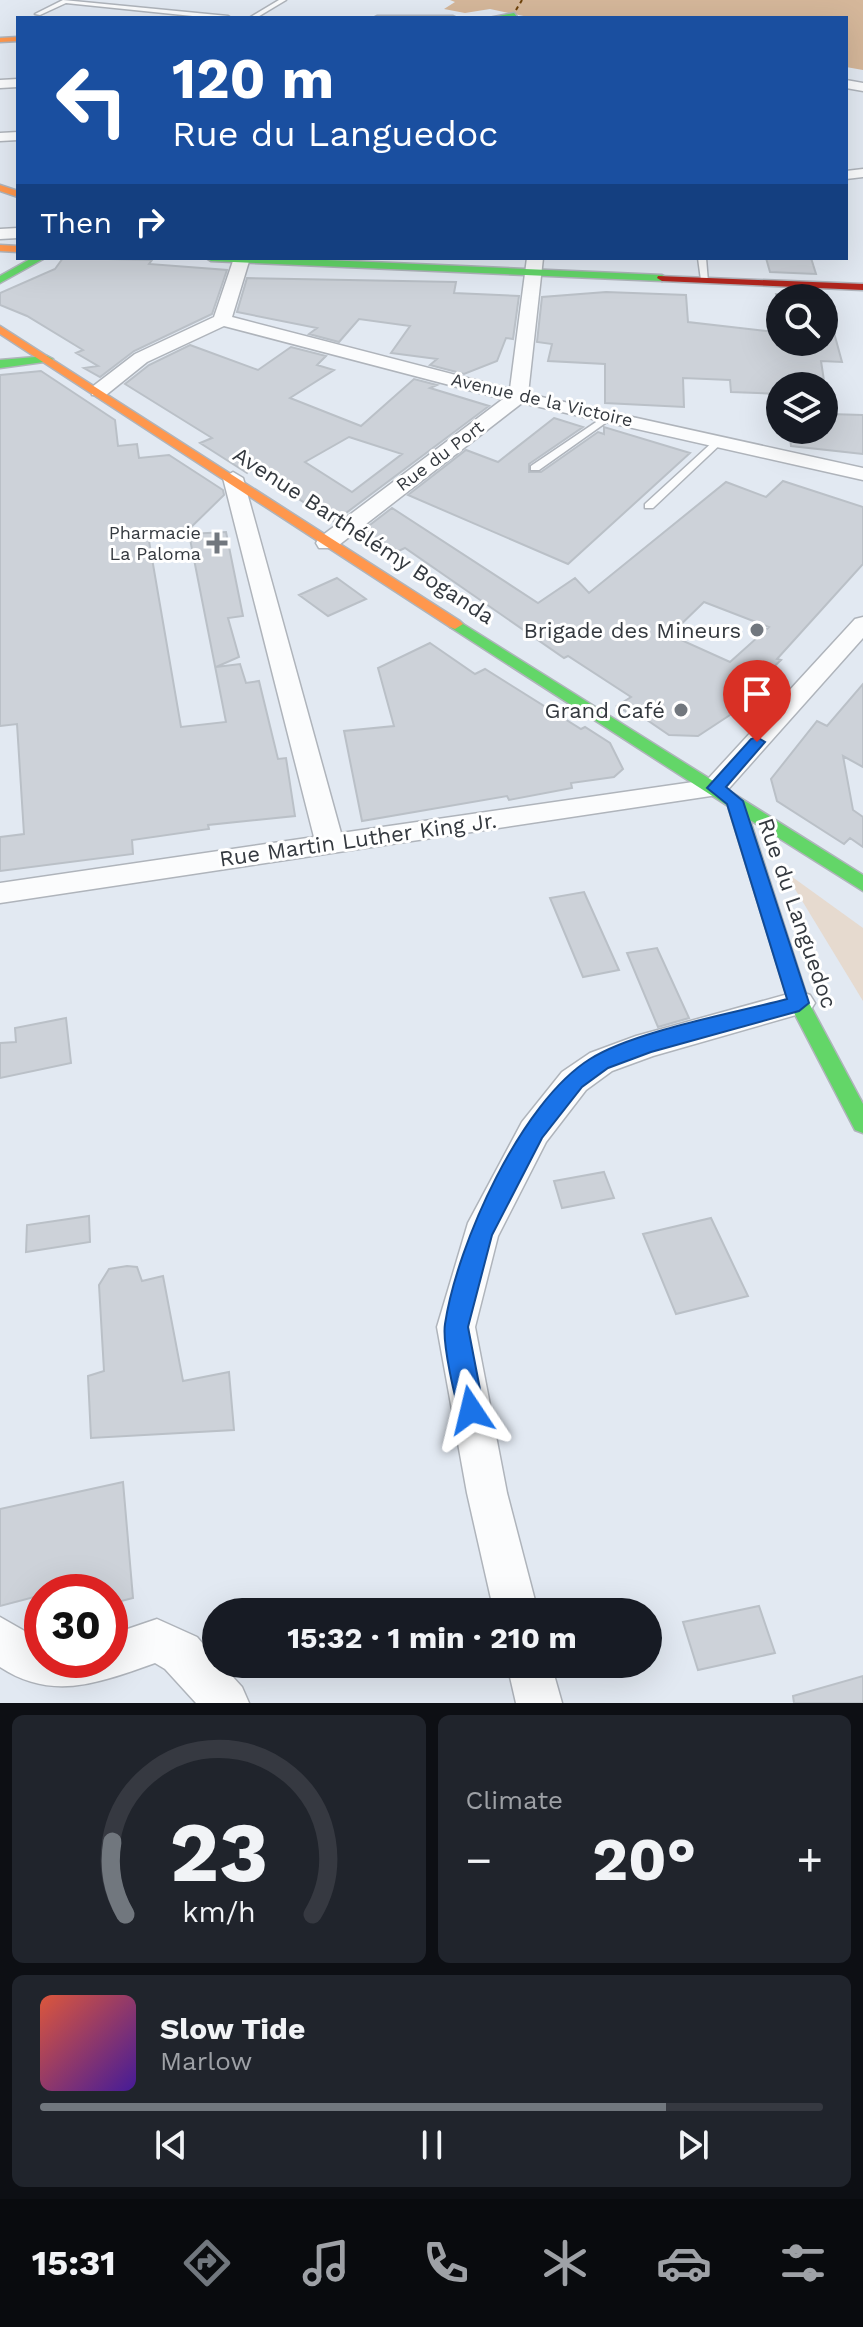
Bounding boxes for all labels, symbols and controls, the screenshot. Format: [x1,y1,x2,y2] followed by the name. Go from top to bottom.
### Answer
[172,46,334,112] text: 120 m
[40,48,144,152] icon: left
[172,113,499,155] text: Rue du Languedoc
[128,200,172,244] icon: right
[40,205,112,240] text: Then
[766,284,838,444] map controls
[766,284,838,356] button: search
[449,368,635,431] street label: Avenue de la Victoire
[766,372,838,444] button: layers
[392,416,488,495] street label: Rue du Port
[229,442,499,629] street label: Avenue Barthélémy Boganda
[109,522,201,564] place label: Pharmacie La Paloma
[208,534,226,552] marker: Pharmacie La Paloma
[523,618,741,643] place label: Brigade des Mineurs
[748,621,766,639] marker: Brigade des Mineurs
[723,660,791,742] pin
[735,672,779,716] icon: arrive
[545,698,665,723] place label: Grand Café
[672,701,690,719] marker: Grand Café
[218,808,498,871] street label: Rue Martin Luther King Jr.
[753,815,842,1012] street label: Rue du Languedoc
[429,1368,513,1452] position arrow
[24,1574,128,1678] speed limit sign: 30
[287,1620,577,1655] text: 15:32 · 1 min · 210 m
[466,1785,563,1815] text: Climate
[169,1804,268,1901] text: 23
[592,1824,696,1895] text: 20°
[466,1834,492,1886] text: −
[796,1834,823,1886] text: +
[182,1895,256,1929] text: km/h
[160,2011,305,2046] text: Slow Tide
[160,2046,252,2076] text: Marlow
[149,2123,193,2167] icon: previous
[410,2123,454,2167] icon: pause
[671,2123,715,2167] icon: next
[179,2235,235,2291] icon: directions
[298,2235,354,2291] icon: music
[418,2235,474,2291] icon: phone
[537,2235,593,2291] icon: climate
[656,2235,712,2291] icon: car
[775,2235,831,2291] icon: filters
[32,2242,116,2284] text: 15:31

